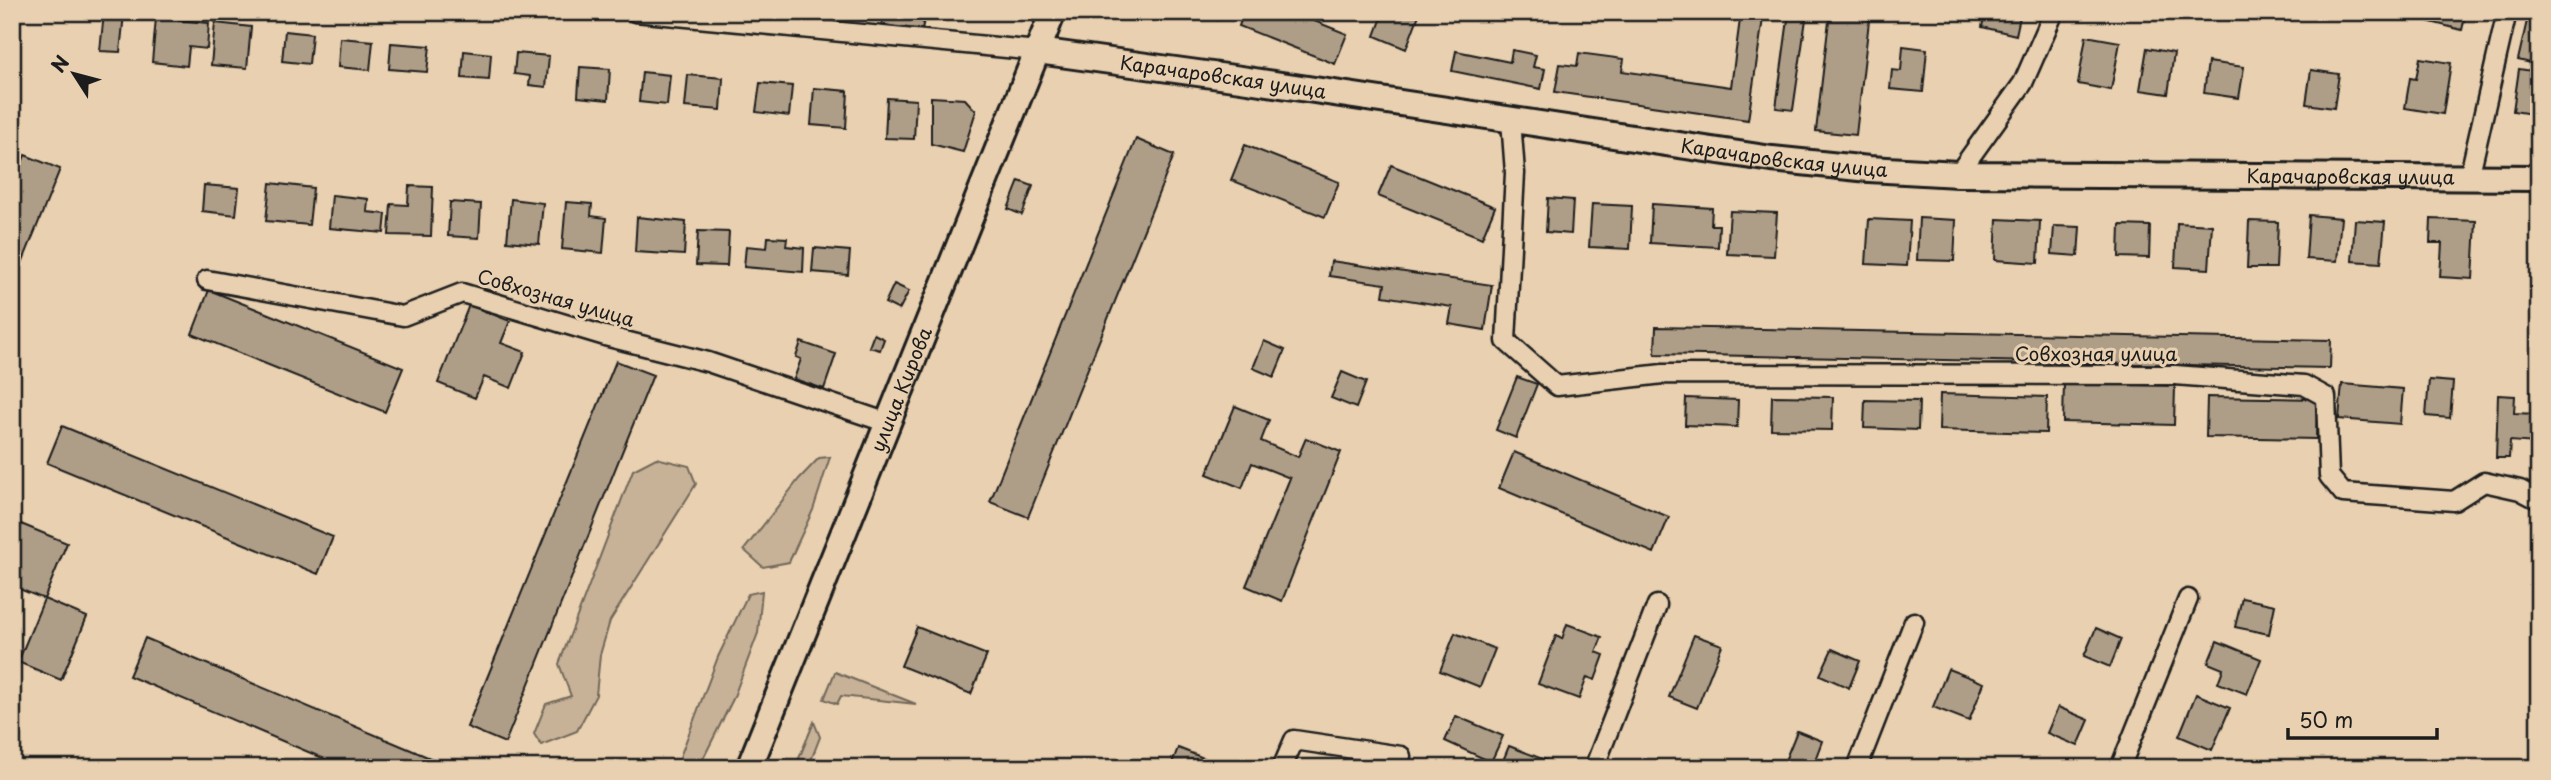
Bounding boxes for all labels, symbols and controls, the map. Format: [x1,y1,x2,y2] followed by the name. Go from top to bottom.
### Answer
[38,38,108,108] north arrow
[1118,47,1328,105] street label: Карачаровская улица
[44,49,75,78] text: N
[1679,130,1888,183] street label: Карачаровская улица
[2246,161,2455,190] street label: Карачаровская улица
[474,261,638,333] street label: Совхозная улица
[863,322,938,456] street label: улица Кирова
[2015,339,2177,367] street label: Совхозная улица
[2288,696,2437,740] scale bar
[2299,703,2353,735] text: 50 m

